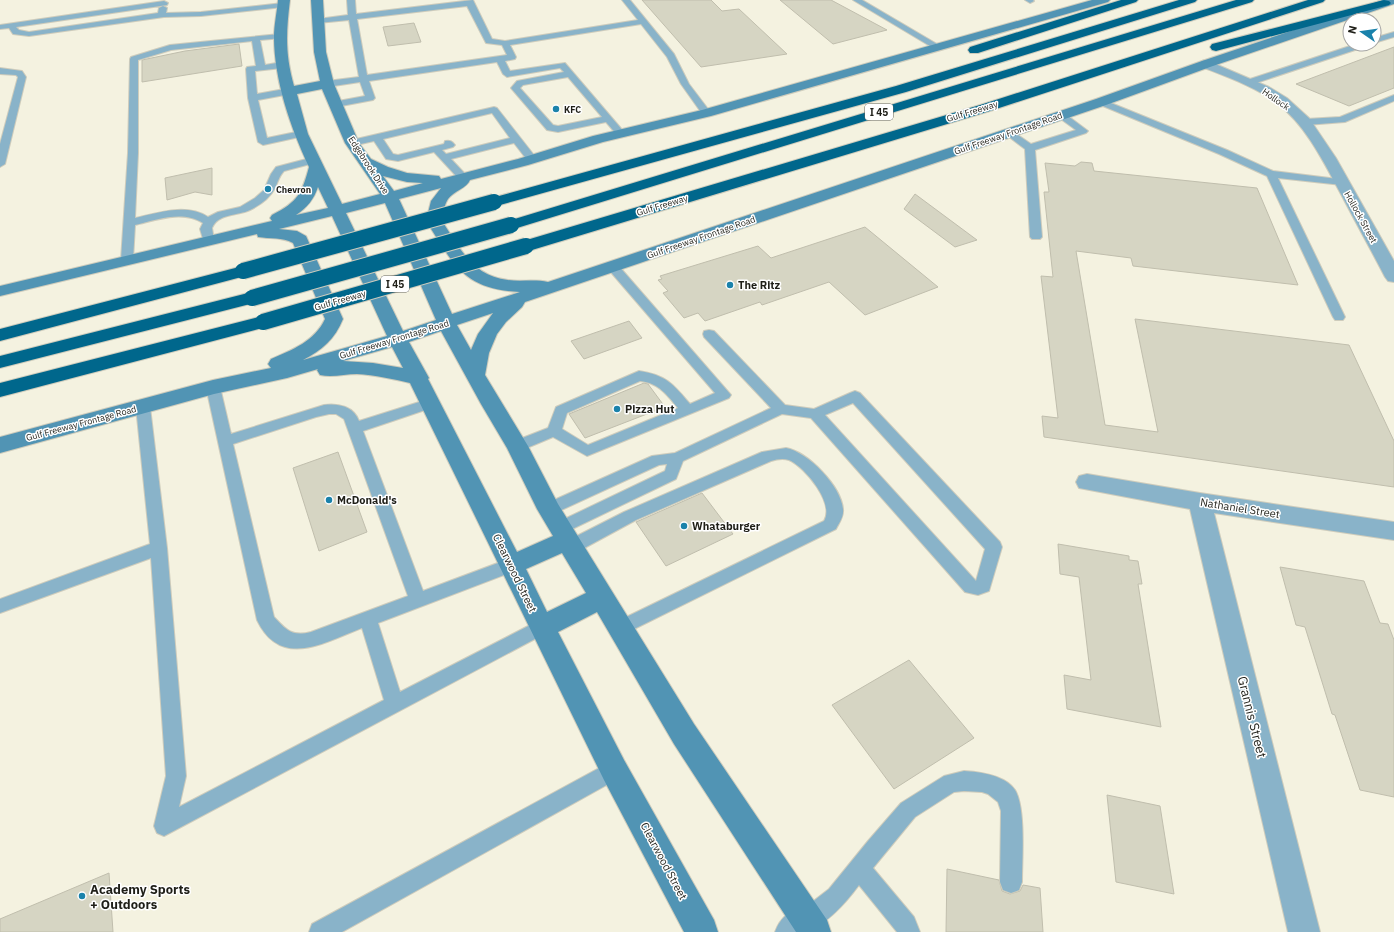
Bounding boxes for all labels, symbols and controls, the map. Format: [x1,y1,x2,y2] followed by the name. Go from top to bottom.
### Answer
[1342,12,1382,52] north arrow
[1345,24,1360,35] text: N
[1260,86,1292,112] street label: Hollock
[945,98,999,124] street label: Gulf Freeway
[551,104,561,114] marker: KFC
[564,104,581,115] place label: KFC
[865,104,893,120] road number: I 45
[952,109,1064,157] street label: Gulf Freeway Frontage Road
[346,134,392,196] street label: Edgebrook Drive
[263,184,273,194] marker: Chevron
[276,184,311,195] place label: Chevron
[1342,189,1380,245] street label: Hollock Street
[635,192,689,218] street label: Gulf Freeway
[645,213,757,261] street label: Gulf Freeway Frontage Road
[381,276,409,292] road number: I 45
[738,278,781,292] place label: The Ritz
[725,280,735,290] marker: The Ritz
[313,287,367,313] street label: Gulf Freeway
[338,317,450,361] street label: Gulf Freeway Frontage Road
[625,402,674,416] place label: Pizza Hut
[25,403,137,443] street label: Gulf Freeway Frontage Road
[612,404,622,414] marker: Pizza Hut
[337,493,397,507] place label: McDonald's
[324,495,334,505] marker: McDonald's
[1199,495,1281,521] street label: Nathaniel Street
[692,519,761,533] place label: Whataburger
[679,521,689,531] marker: Whataburger
[490,531,540,615] street label: Clearwood Street
[1234,674,1270,760] street label: Grannis Street
[638,820,690,902] street label: Clearwood Street
[90,881,190,913] place label: Academy Sports + Outdoors
[77,891,87,901] marker: Academy Sports + Outdoors

